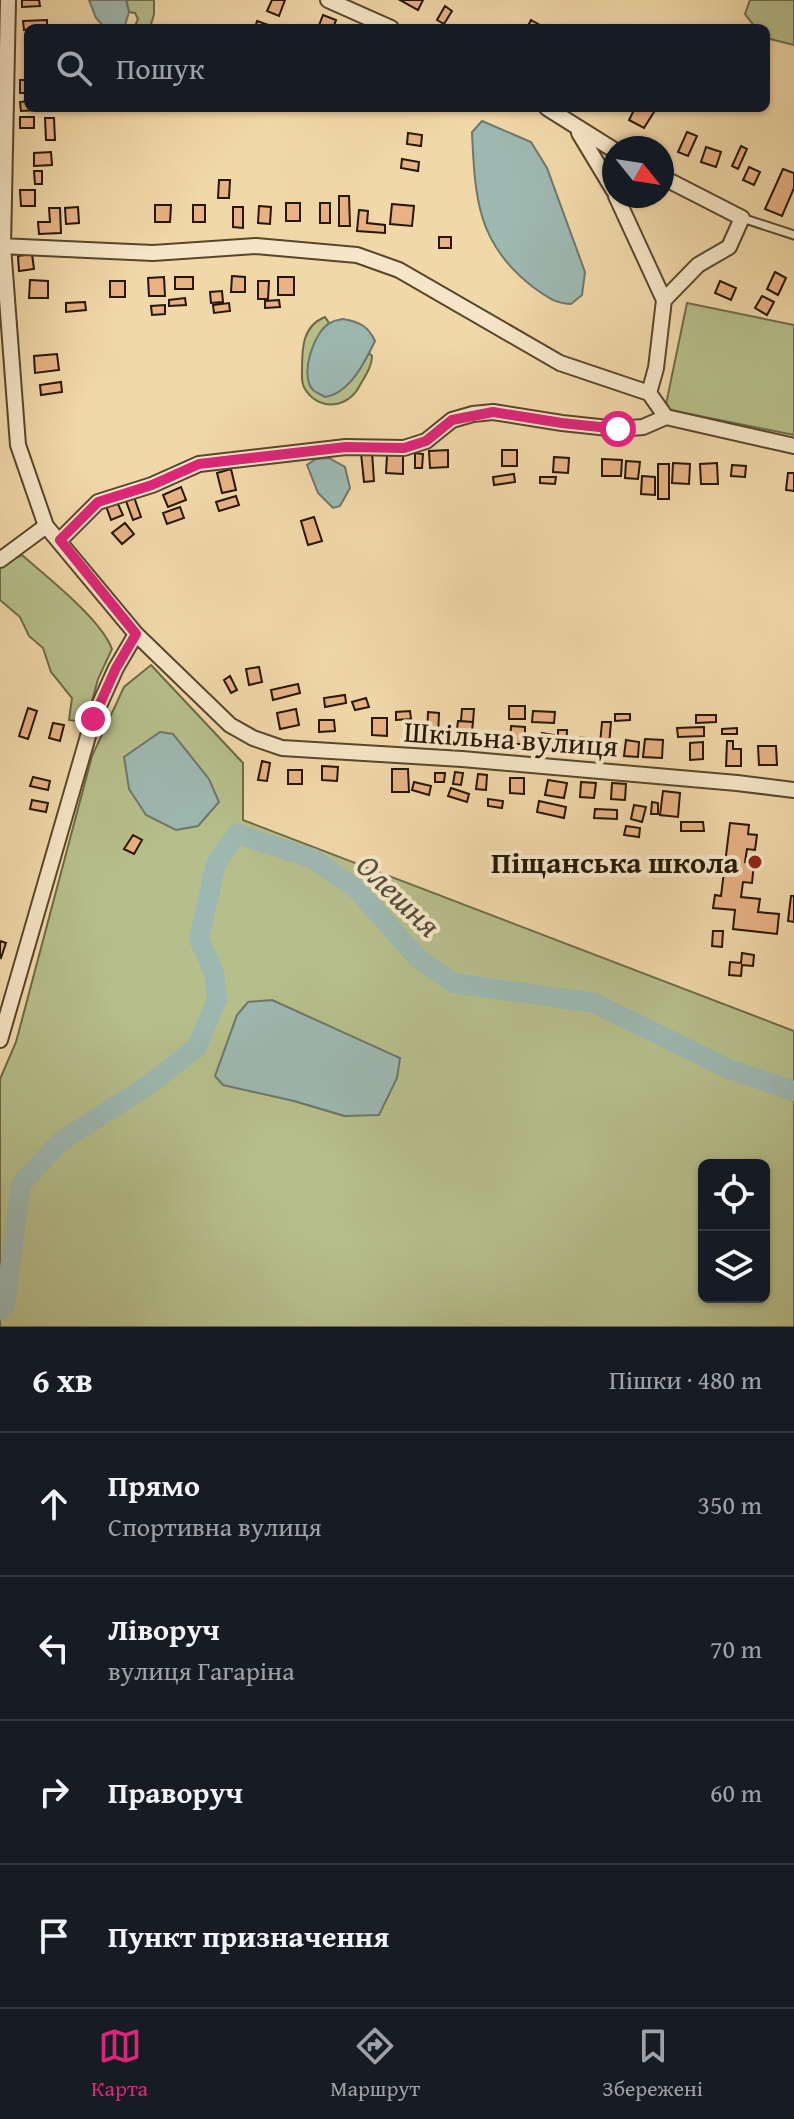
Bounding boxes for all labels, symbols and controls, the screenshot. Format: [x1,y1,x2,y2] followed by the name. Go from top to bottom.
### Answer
[24,24,770,112] search box
[52,46,96,90] icon: search
[116,46,204,90] text: Пошук
[602,136,674,208] north arrow
[600,411,636,447] route start
[75,701,111,737] route end
[402,709,620,767] street label: Шкільна вулиця
[491,840,740,884] place label: Піщанська школа
[346,843,452,948] water label: Олешня
[746,853,764,871] marker: Піщанська школа
[698,1159,770,1303] map controls
[698,1159,770,1231] button: locate
[698,1231,770,1303] button: layers
[32,1355,93,1404] text: 6 хв
[609,1360,762,1399] text: Пішки · 480 m
[108,1463,200,1507] text: Прямо
[32,1482,76,1526] icon: ahead
[697,1485,762,1524] text: 350 m
[108,1507,322,1546] text: Спортивна вулиця
[108,1607,220,1651] text: Ліворуч
[32,1626,76,1670] icon: left
[710,1629,762,1668] text: 70 m
[108,1651,295,1690] text: вулиця Гагаріна
[32,1770,76,1814] icon: right
[108,1770,243,1814] text: Праворуч
[710,1773,762,1812] text: 60 m
[32,1914,76,1958] icon: arrive
[108,1914,389,1958] text: Пункт призначення
[91,2024,148,2104] tab: Карта
[330,2024,420,2104] tab: Маршрут
[602,2024,703,2104] tab: Збережені

